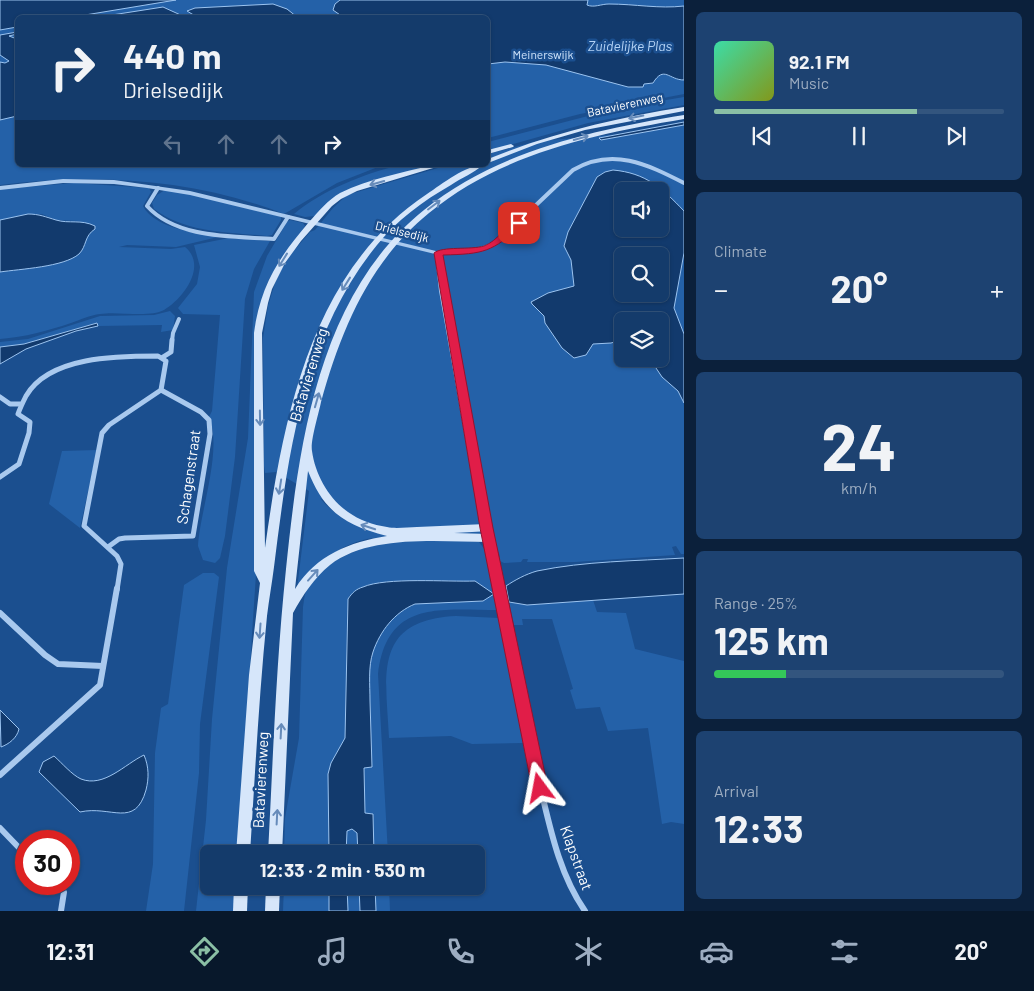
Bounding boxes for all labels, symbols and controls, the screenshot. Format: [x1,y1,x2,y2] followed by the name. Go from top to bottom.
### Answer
[123,34,222,76] text: 440 m
[40,35,105,100] icon: right
[588,37,673,54] water label: Zuidelijke Plas
[512,47,574,61] park label: Meinerswijk
[789,50,850,73] text: 92.1 FM
[789,73,829,92] text: Music
[123,76,223,102] text: Drielsedijk
[585,89,664,119] street label: Batavierenweg
[628,113,644,123] one-way arrow
[748,122,776,150] icon: previous
[845,122,873,150] icon: pause
[942,122,970,150] icon: next
[159,130,187,158] icon: left
[212,130,240,158] icon: ahead
[265,130,293,158] icon: ahead
[318,130,346,158] icon: right
[572,133,588,142] one-way arrow
[369,179,385,189] one-way arrow
[614,182,669,367] map controls
[614,182,669,237] button: sound
[427,200,441,210] one-way arrow
[498,202,540,244] pin
[505,209,533,237] icon: arrive
[374,218,430,244] street label: Drielsedijk
[714,241,767,260] text: Climate
[614,247,669,302] button: search
[277,253,288,267] one-way arrow
[830,265,888,311] text: 20°
[714,272,728,306] text: −
[990,272,1004,306] text: +
[340,276,350,290] one-way arrow
[614,312,669,367] button: layers
[285,326,331,424] street label: Batavierenweg
[312,393,322,409] one-way arrow
[821,406,897,484] text: 24
[255,409,265,425] one-way arrow
[172,428,204,525] street label: Schagenstraat
[274,478,284,494] one-way arrow
[841,478,877,497] text: km/h
[361,522,377,531] one-way arrow
[307,568,319,581] one-way arrow
[714,593,798,612] text: Range · 25%
[714,617,829,663] text: 125 km
[255,623,264,639] one-way arrow
[276,723,285,739] one-way arrow
[248,731,272,829] street label: Batavierenweg
[513,761,565,813] position arrow
[714,781,759,800] text: Arrival
[714,805,804,851] text: 12:33
[272,809,281,825] one-way arrow
[557,823,597,892] street label: Klapstraat
[15,830,80,895] speed limit sign: 30
[260,858,425,881] text: 12:33 · 2 min · 530 m
[187,934,222,969] icon: directions
[315,934,350,969] icon: music
[443,934,478,969] icon: phone
[571,934,606,969] icon: climate
[699,934,734,969] icon: car
[827,934,862,969] icon: filters
[46,938,94,964] text: 12:31
[954,938,988,964] text: 20°

